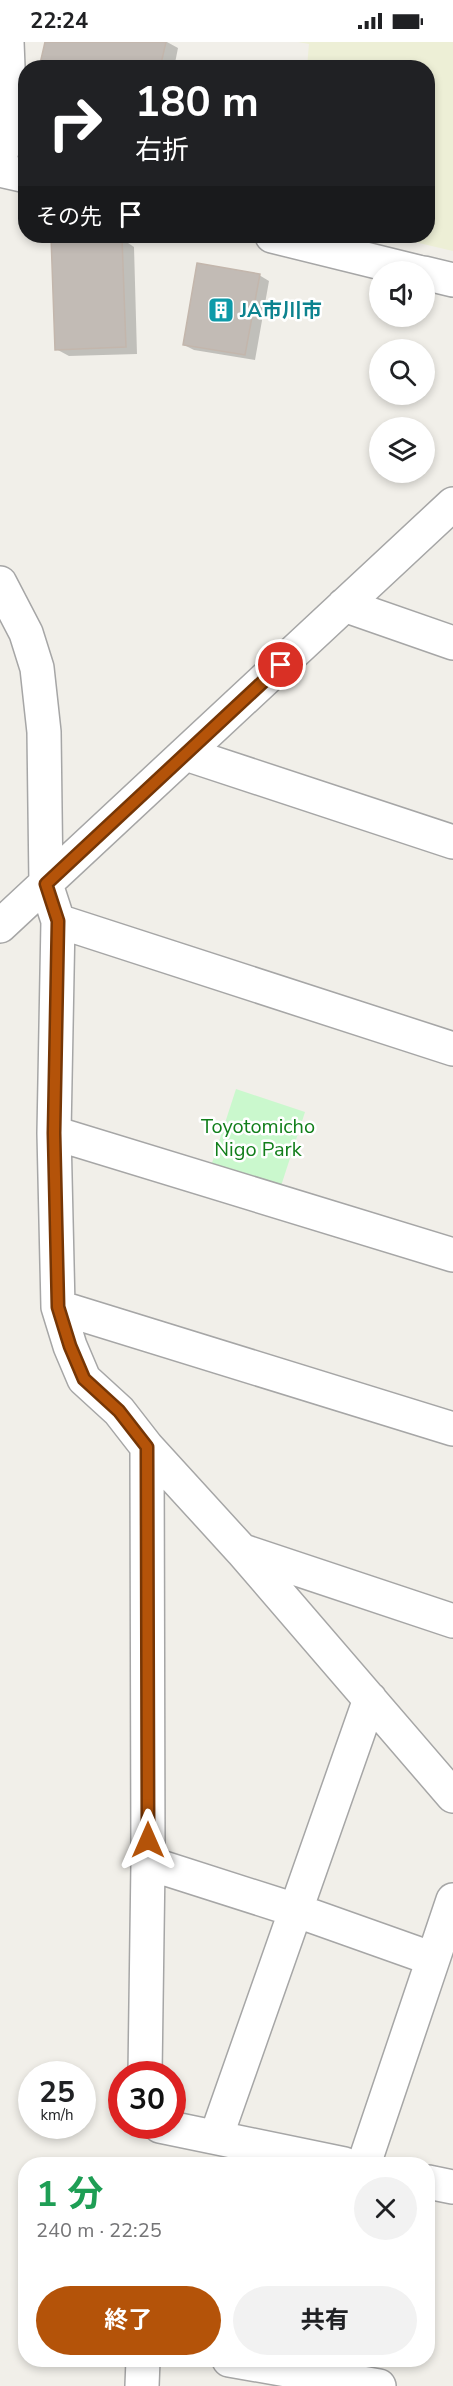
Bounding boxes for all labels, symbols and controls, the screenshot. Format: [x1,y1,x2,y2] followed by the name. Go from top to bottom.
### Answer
[30,6,88,36] text: 22:24
[135,74,259,131] text: 180 m
[36,84,114,162] icon: right
[135,132,189,169] text: 右折
[114,198,147,231] icon: arrive
[36,202,102,232] text: その先
[369,261,435,483] map controls
[369,261,435,327] button: sound
[206,295,236,325] building icon: JA市川市
[239,297,322,324] place label: JA市川市
[369,339,435,405] button: search
[369,417,435,483] button: layers
[255,639,306,690] pin
[264,648,297,681] icon: arrive
[201,1113,315,1163] park label: Toyotomicho Nigo Park
[116,1808,180,1872] position arrow
[108,2061,186,2139] speed limit sign: 30
[39,2072,75,2113] text: 25
[40,2105,74,2125] text: km/h
[36,2170,103,2219] text: 1 分
[354,2177,417,2240] button: close
[36,2217,162,2244] text: 240 m · 22:25
[36,2286,221,2355] button: 終了
[233,2286,417,2355] button: 共有

